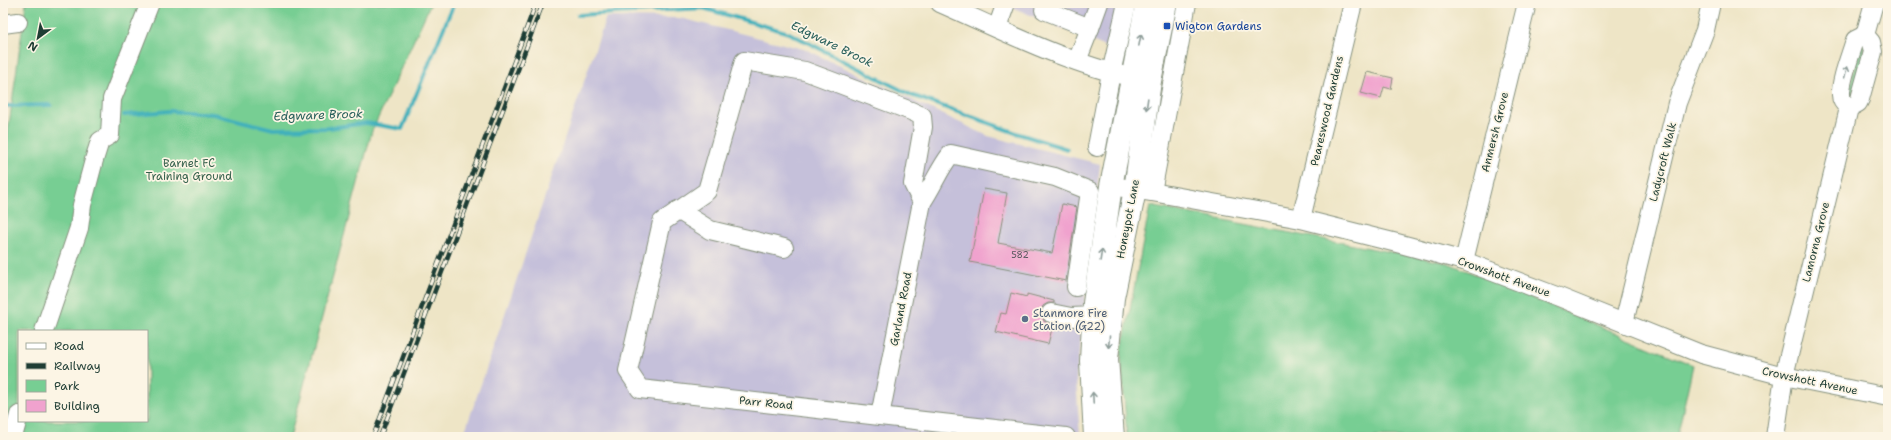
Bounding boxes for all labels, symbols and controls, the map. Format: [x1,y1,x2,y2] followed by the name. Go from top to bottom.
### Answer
[788,17,876,71] water label: Edgware Brook
[18,18,58,58] north arrow
[1175,19,1262,34] place label: Wigton Gardens
[1162,21,1172,31] marker: Wigton Gardens
[1136,34,1144,47] one-way arrow
[25,37,41,55] text: N
[1307,54,1347,168] street label: Peareswood Gardens
[1842,66,1850,79] one-way arrow
[1478,90,1512,174] street label: Anmersh Grove
[1143,97,1151,110] one-way arrow
[273,105,363,125] water label: Edgware Brook
[1646,121,1680,203] street label: Ladycroft Walk
[146,156,232,184] park label: Barnet FC Training Ground
[1113,178,1143,260] street label: Honeypot Lane
[1799,200,1833,284] street label: Lamorna Grove
[1011,249,1029,261] house number: 582
[1097,249,1105,262] one-way arrow
[1456,253,1552,301] street label: Crowshott Avenue
[886,271,916,347] street label: Garland Road
[1033,306,1107,334] place label: Stanmore Fire Station (G22)
[1020,314,1030,324] marker: Stanmore Fire Station (G22)
[18,330,148,422] legend
[1105,335,1112,348] one-way arrow
[54,338,85,354] text: Road
[54,358,101,374] text: Railway
[1761,364,1859,398] street label: Crowshott Avenue
[54,378,80,394] text: Park
[1089,392,1096,405] one-way arrow
[738,393,794,413] street label: Parr Road
[54,398,100,414] text: Building

